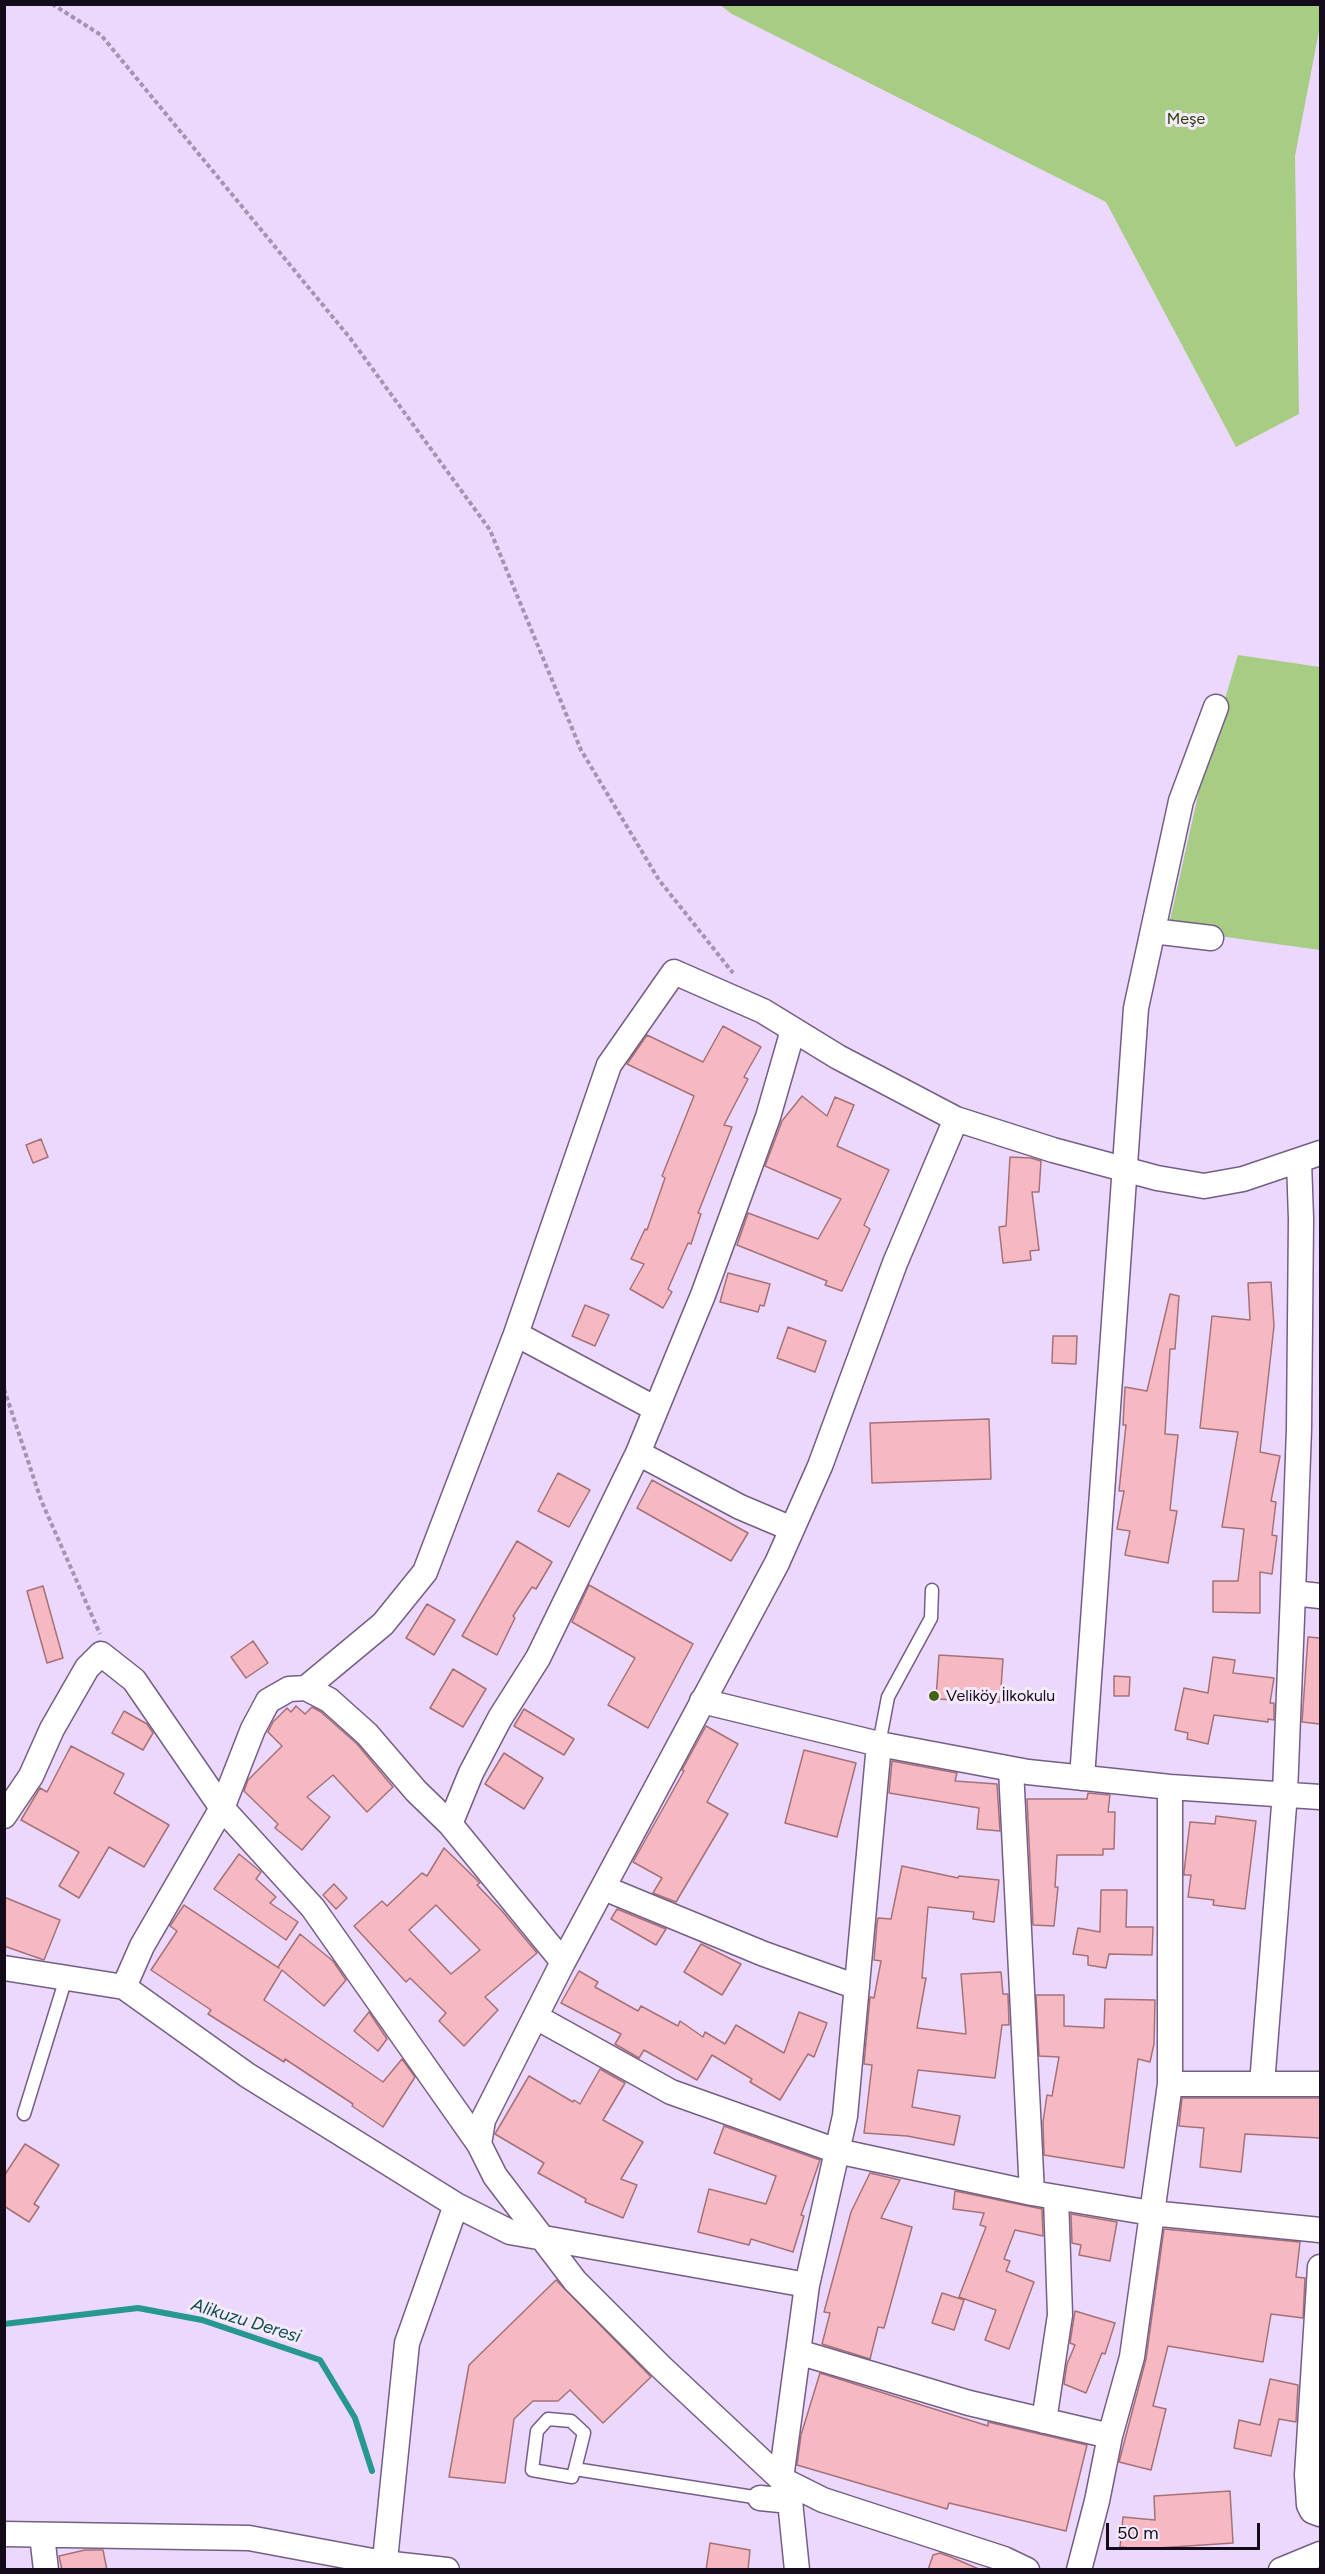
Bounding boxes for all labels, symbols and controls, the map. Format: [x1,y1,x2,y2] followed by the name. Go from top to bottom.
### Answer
[1167,109,1205,129] park label: Meşe
[946,1686,1055,1706] place label: Veliköy İlkokulu
[927,1689,941,1703] marker: Veliköy İlkokulu
[189,2294,303,2348] water label: Alikuzu Deresi
[1109,2511,1264,2549] scale bar
[1117,2522,1159,2544] text: 50 m

